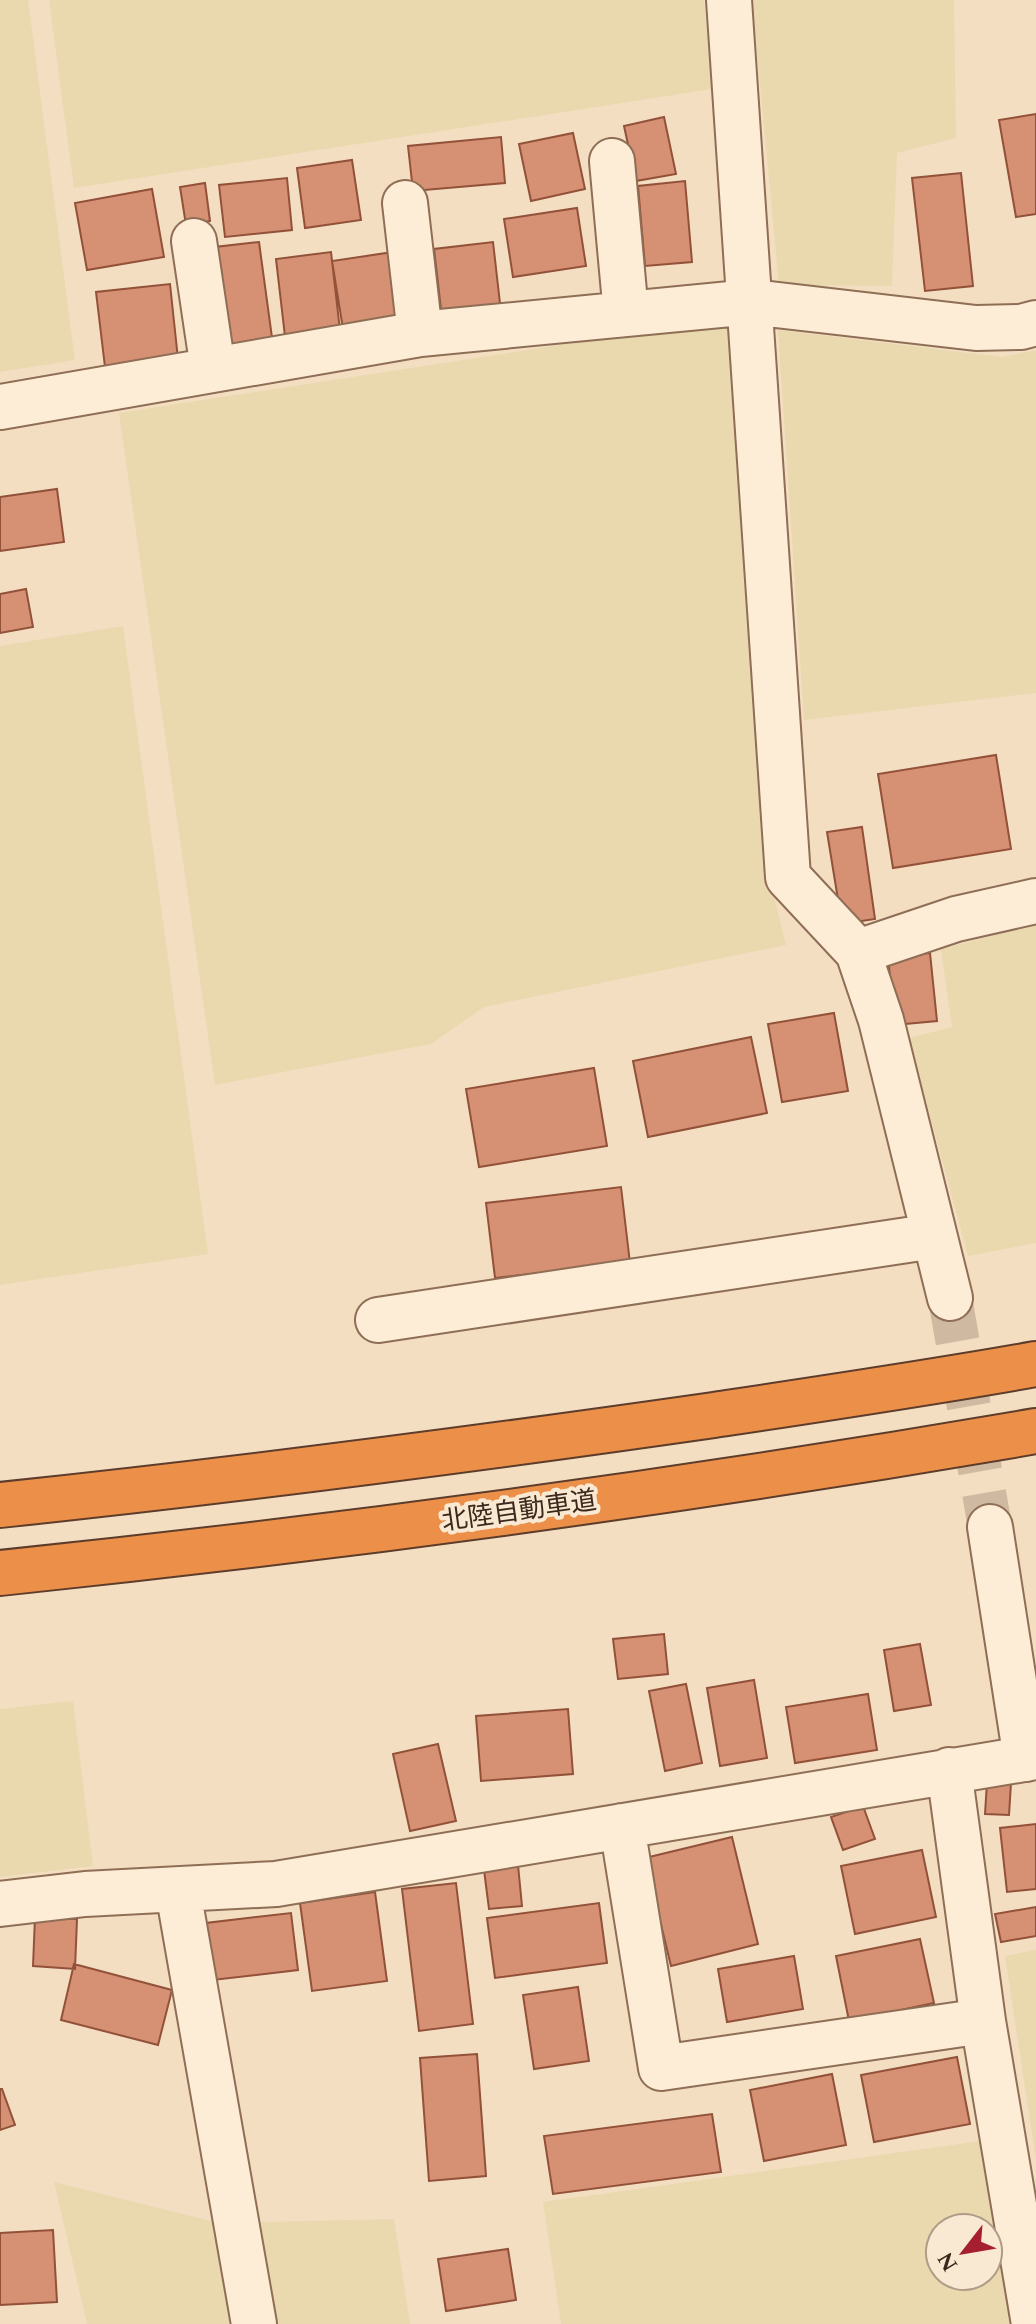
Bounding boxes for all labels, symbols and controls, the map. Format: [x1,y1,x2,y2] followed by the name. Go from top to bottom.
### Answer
[439,1480,599,1542] street label: 北陸自動車道
[924,2212,1004,2292] north arrow
[929,2245,967,2278] text: N

